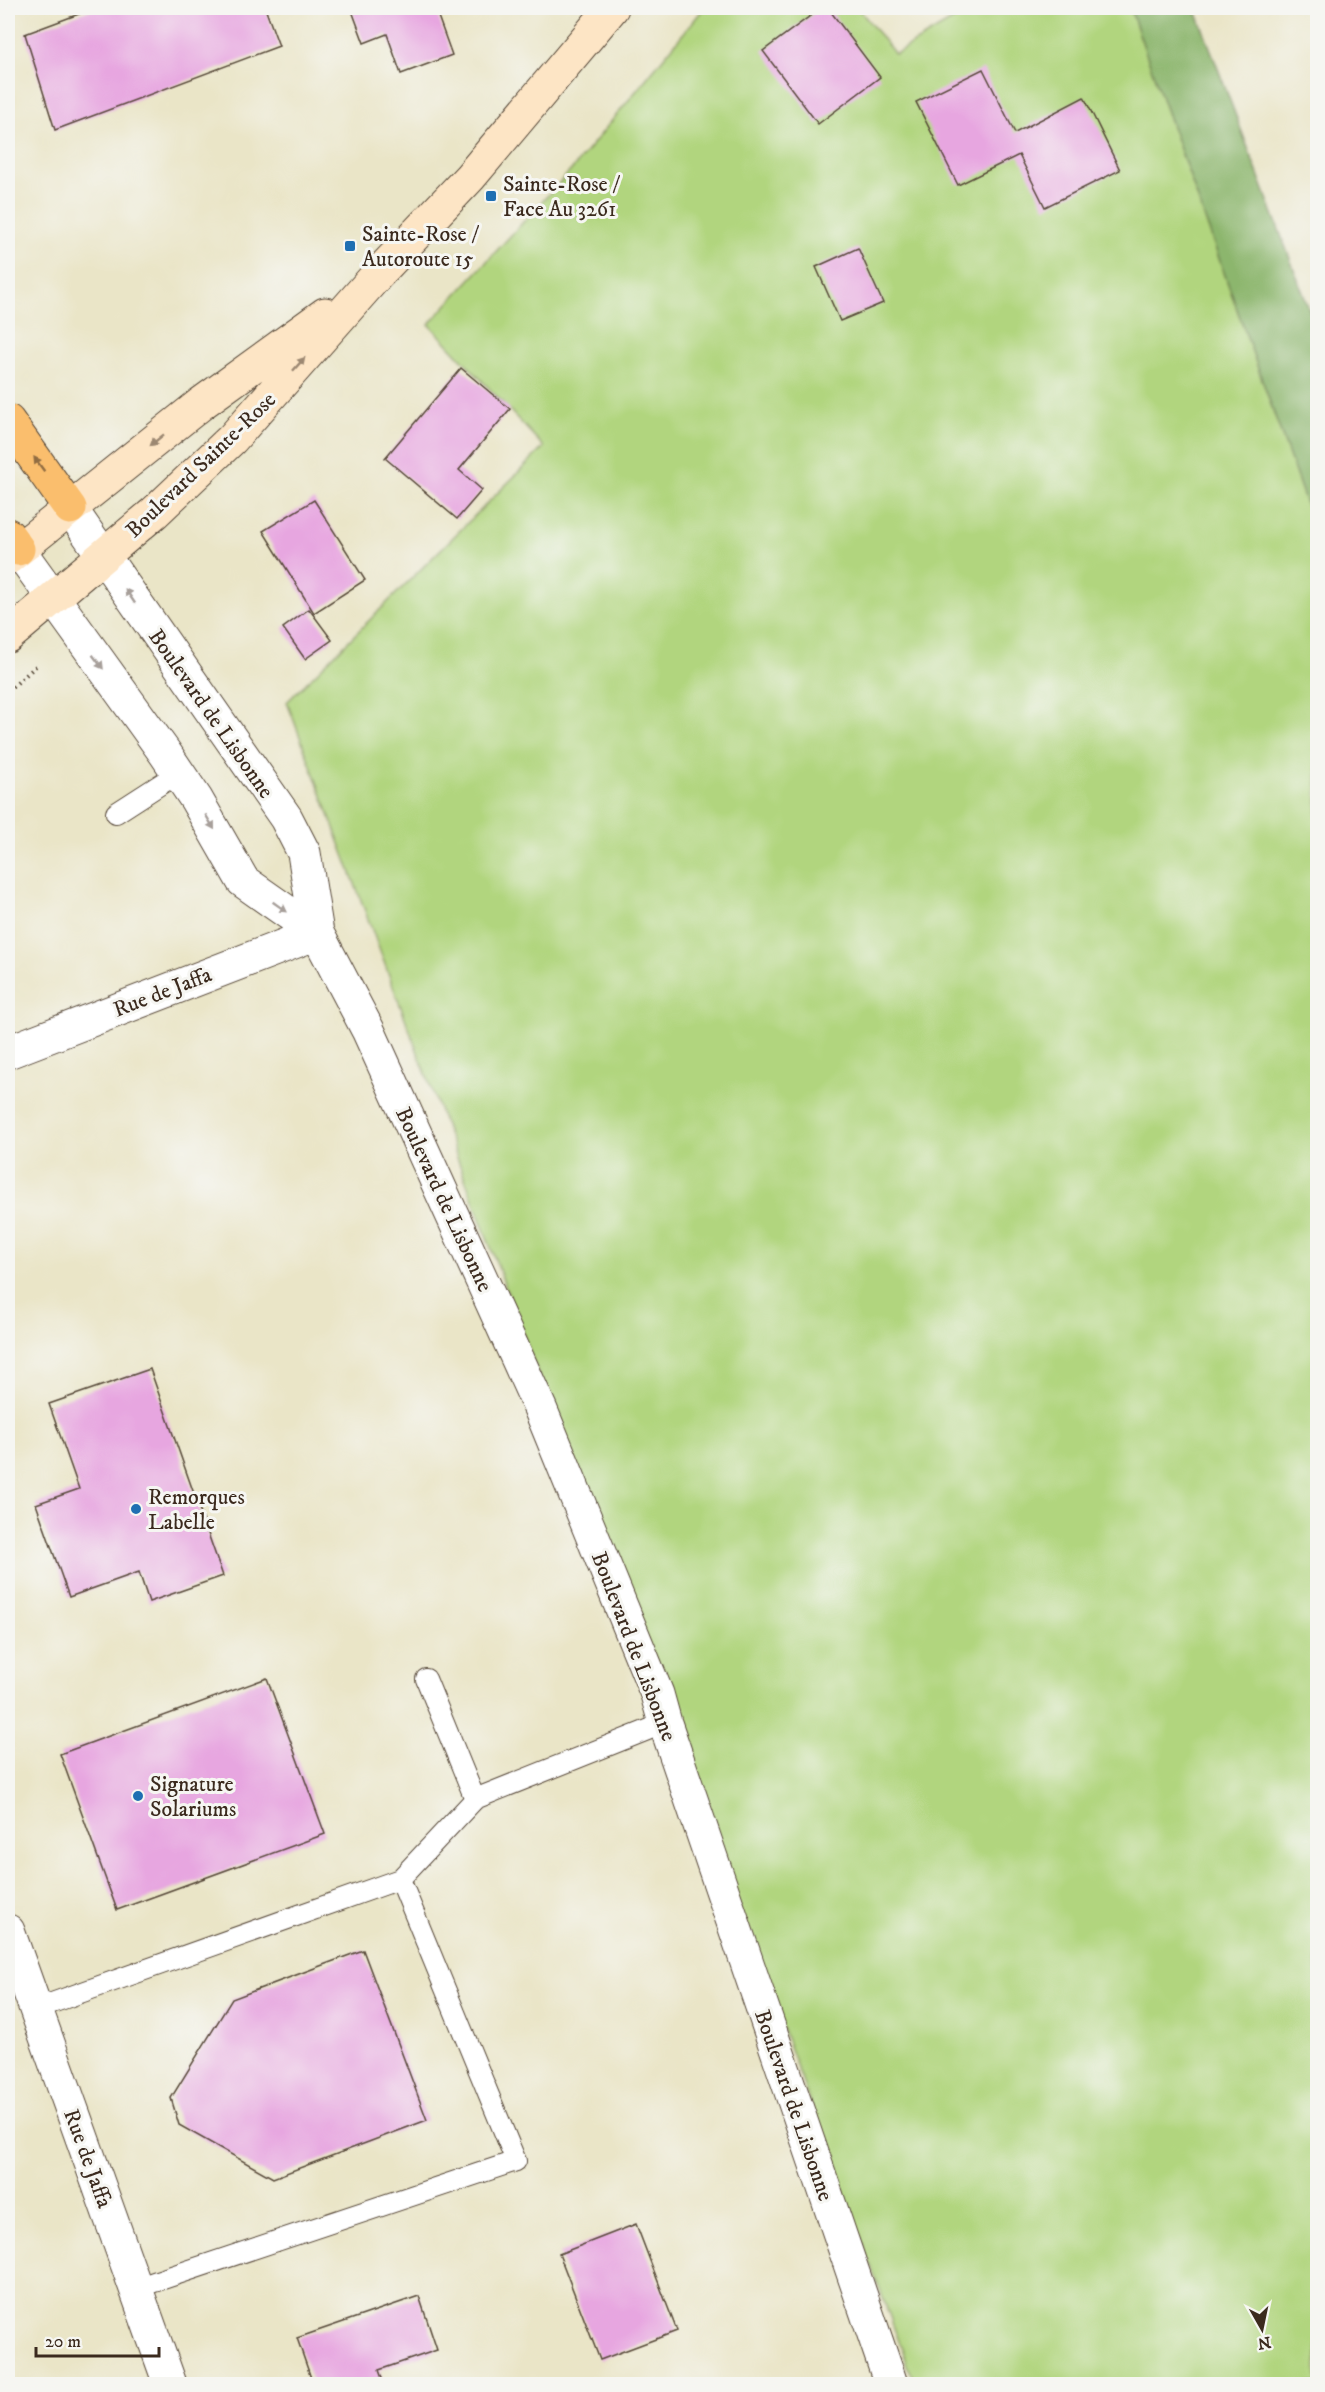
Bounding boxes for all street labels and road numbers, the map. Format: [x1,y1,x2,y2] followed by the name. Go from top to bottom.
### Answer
[120,386,282,544] street label: Boulevard Sainte-Rose
[142,624,279,804] street label: Boulevard de Lisbonne
[110,961,216,1023] street label: Rue de Jaffa
[389,1103,498,1296] street label: Boulevard de Lisbonne
[585,1548,682,1745] street label: Boulevard de Lisbonne
[748,2006,839,2205] street label: Boulevard de Lisbonne
[57,2105,118,2212] street label: Rue de Jaffa

